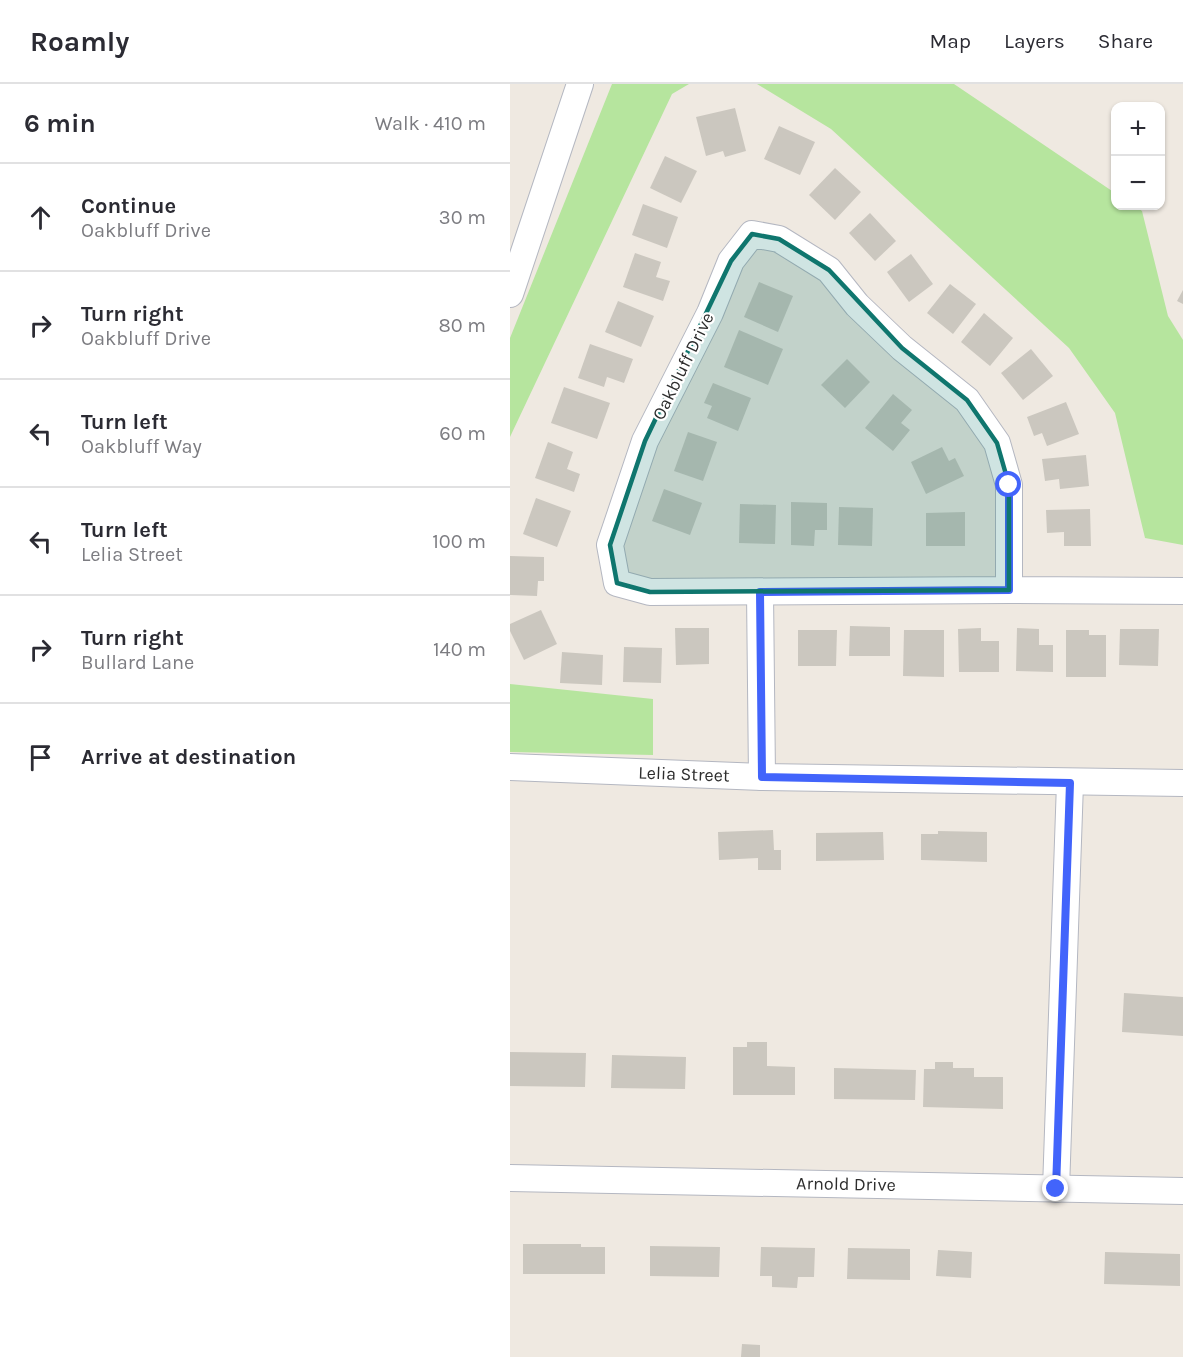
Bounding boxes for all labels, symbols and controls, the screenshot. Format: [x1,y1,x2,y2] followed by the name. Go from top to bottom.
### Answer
[30,25,129,58] text: Roamly
[929,29,971,53] text: Map
[1004,29,1065,53] text: Layers
[1098,29,1153,53] text: Share
[1111,102,1165,210] map controls
[1111,102,1165,156] button: +
[24,108,96,139] text: 6 min
[375,112,486,135] text: Walk · 410 m
[1111,156,1165,210] button: −
[81,193,176,219] text: Continue
[24,201,57,234] icon: ahead
[439,206,486,229] text: 30 m
[81,219,211,242] text: Oakbluff Drive
[81,301,184,327] text: Turn right
[24,309,57,342] icon: right
[647,309,719,423] street label: Oakbluff Drive
[438,314,486,337] text: 80 m
[81,327,211,350] text: Oakbluff Drive
[81,409,168,435] text: Turn left
[24,417,57,450] icon: left
[439,422,486,445] text: 60 m
[81,435,202,458] text: Oakbluff Way
[995,471,1021,497] route start
[81,517,168,543] text: Turn left
[24,525,57,558] icon: left
[432,530,486,553] text: 100 m
[81,543,183,566] text: Lelia Street
[81,625,184,651] text: Turn right
[24,633,57,666] icon: right
[433,638,486,661] text: 140 m
[81,651,194,674] text: Bullard Lane
[24,741,57,774] icon: arrive
[81,744,296,770] text: Arrive at destination
[638,761,730,787] street label: Lelia Street
[796,1172,896,1196] street label: Arnold Drive
[1042,1175,1068,1201] route end

